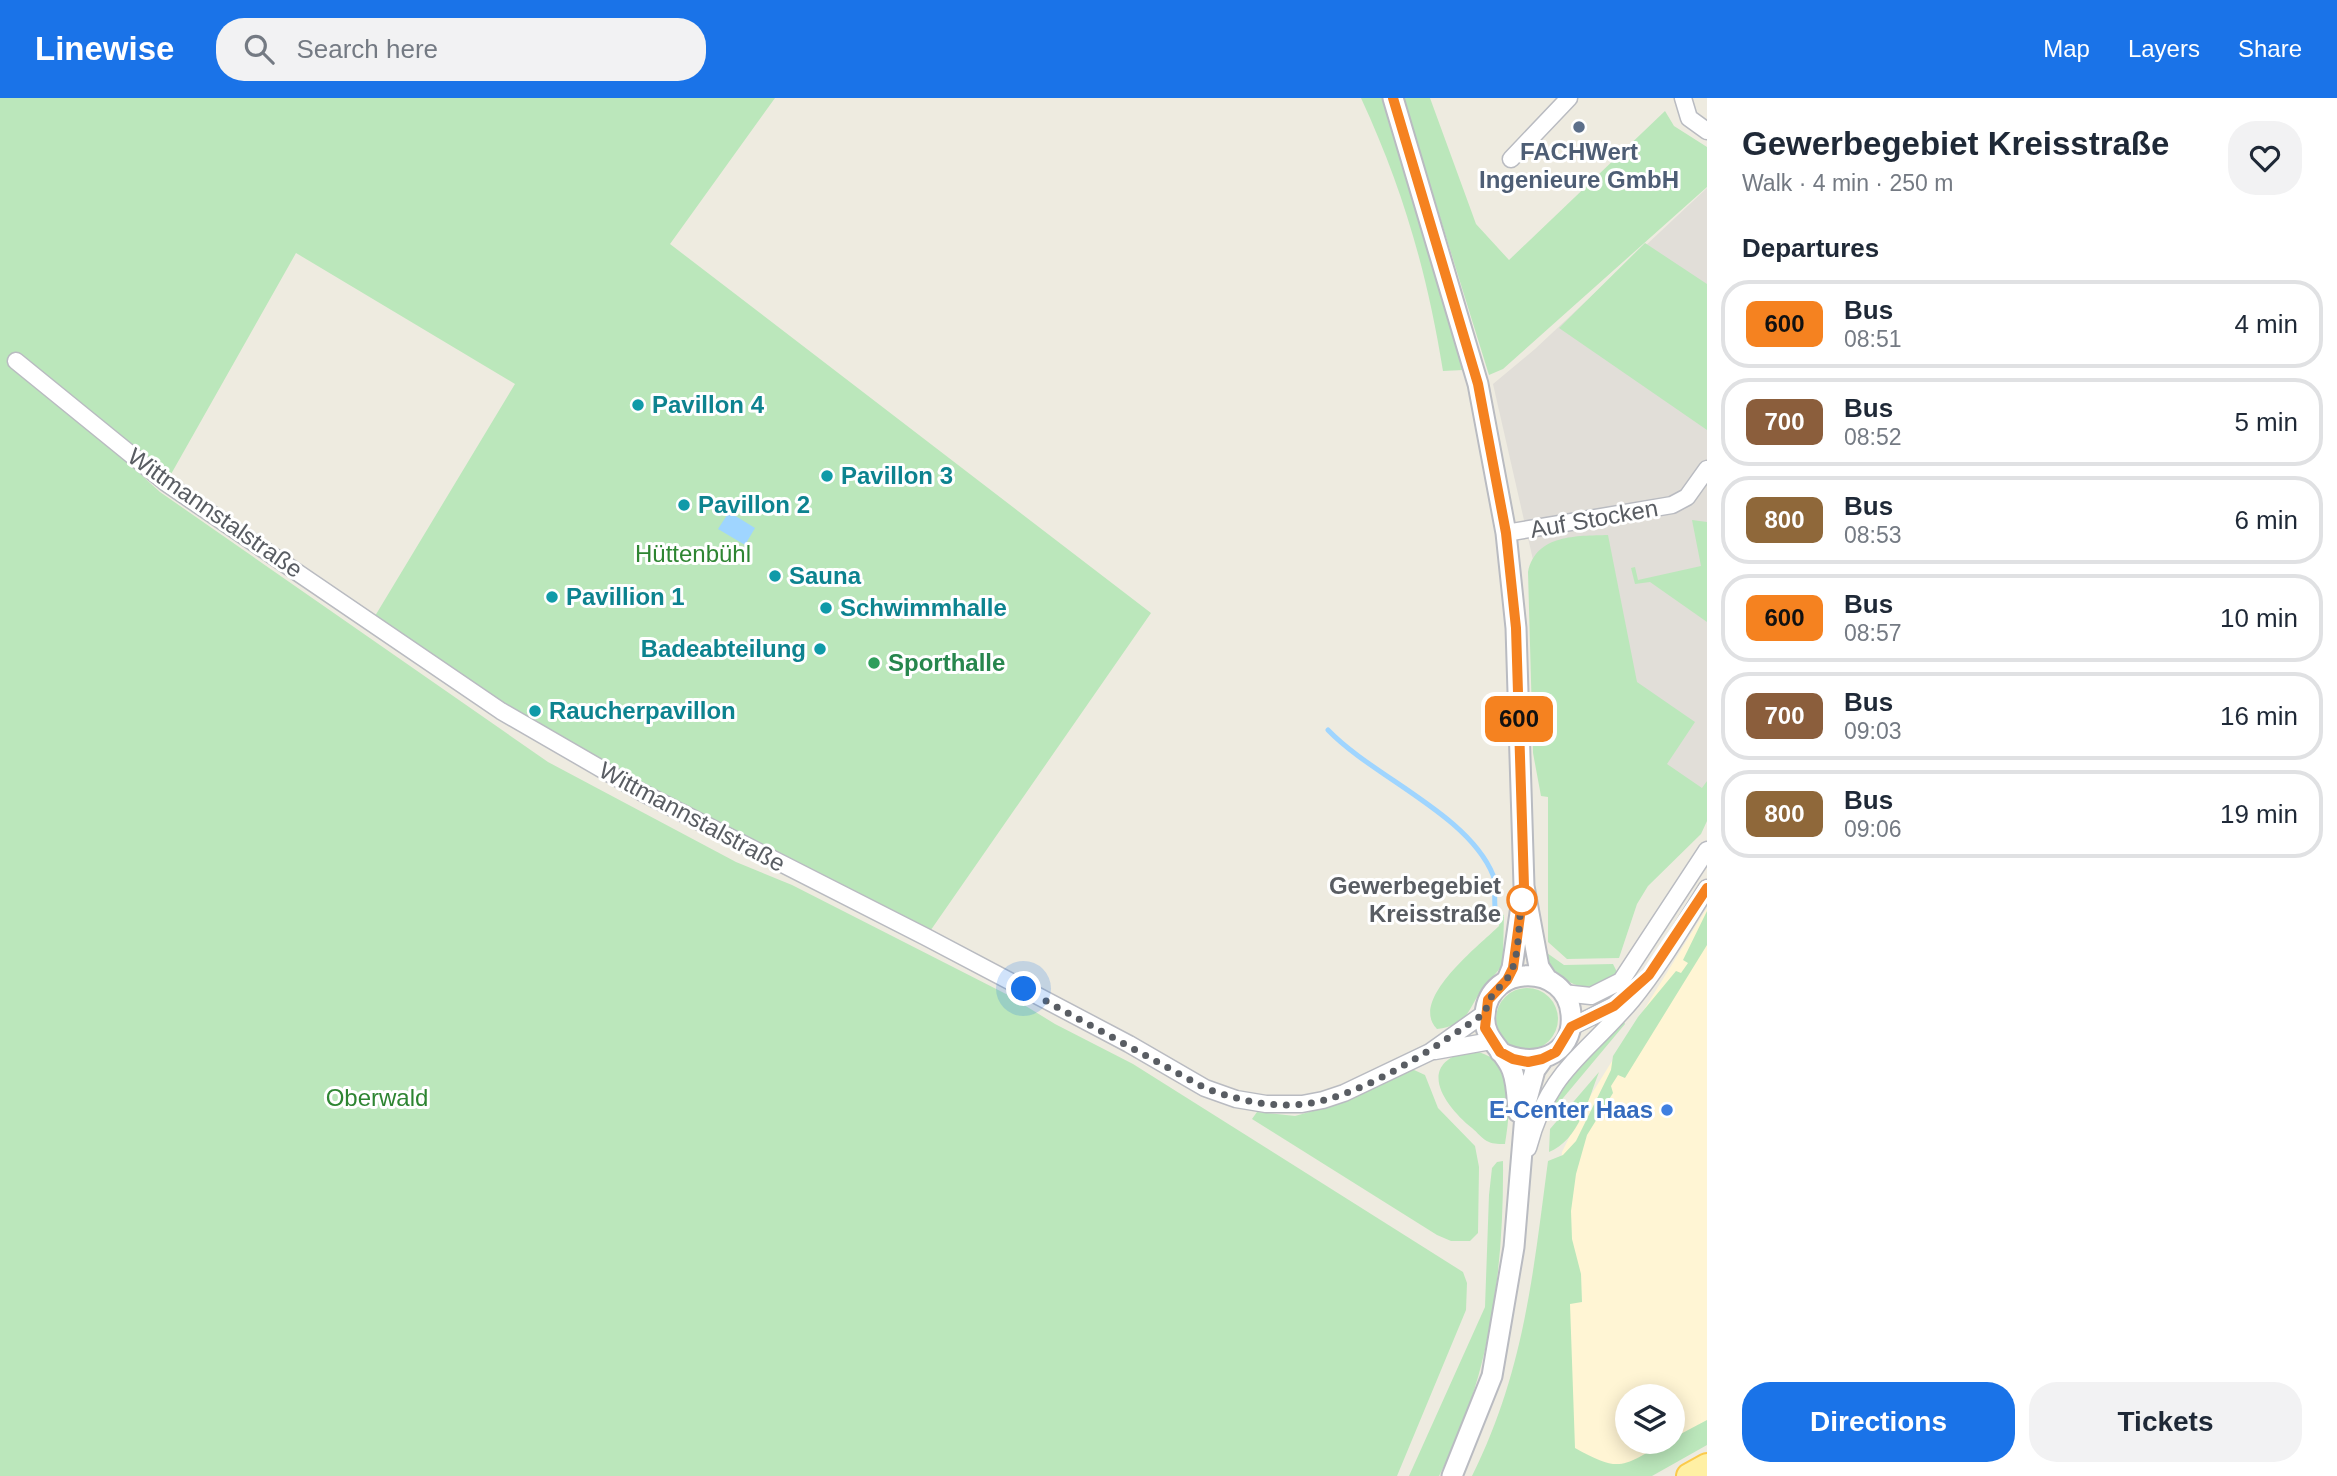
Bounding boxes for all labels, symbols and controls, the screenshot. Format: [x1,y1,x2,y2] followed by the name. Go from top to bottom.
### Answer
[216,18,706,81] search box
[35,30,174,67] text: Linewise
[240,30,278,68] icon: search
[296,34,438,64] text: Search here
[2043,35,2090,62] text: Map
[2128,35,2200,62] text: Layers
[2238,35,2302,62] text: Share
[1571,119,1587,135] marker: FACHWert Ingenieure GmbH
[2228,121,2302,195] button: heart
[1742,125,2169,162] text: Gewerbegebiet Kreisstraße
[1479,138,1679,193] place label: FACHWert Ingenieure GmbH
[1742,170,1953,196] text: Walk · 4 min · 250 m
[1742,233,1879,263] text: Departures
[1844,295,1893,325] text: Bus
[2234,309,2298,339] text: 4 min
[1764,310,1805,337] text: 600
[1844,326,1902,352] text: 08:51
[652,391,765,418] place label: Pavillon 4
[1844,393,1893,423] text: Bus
[630,397,646,413] marker: Pavillon 4
[2234,407,2298,437] text: 5 min
[1764,408,1805,435] text: 700
[1844,424,1902,450] text: 08:52
[123,442,308,583] street label: Wittmannstalstraße
[841,462,953,489] place label: Pavillon 3
[819,468,835,484] marker: Pavillon 3
[698,491,810,518] place label: Pavillon 2
[1844,491,1893,521] text: Bus
[1528,494,1660,543] street label: Auf Stocken
[676,497,692,513] marker: Pavillon 2
[2234,505,2298,535] text: 6 min
[1764,506,1805,533] text: 800
[1844,522,1902,548] text: 08:53
[635,540,751,567] park label: Hüttenbühl
[789,562,862,589] place label: Sauna
[767,568,783,584] marker: Sauna
[566,583,685,610] place label: Pavillion 1
[544,589,560,605] marker: Pavillion 1
[1844,589,1893,619] text: Bus
[840,594,1007,621] place label: Schwimmhalle
[818,600,834,616] marker: Schwimmhalle
[2220,603,2298,633] text: 10 min
[1764,604,1805,631] text: 600
[1844,620,1902,646] text: 08:57
[641,635,806,662] place label: Badeabteilung
[812,641,828,657] marker: Badeabteilung
[888,649,1005,676] place label: Sporthalle
[866,655,882,671] marker: Sporthalle
[1844,687,1893,717] text: Bus
[1479,696,1559,742] line badge: 600
[549,697,736,724] place label: Raucherpavillon
[2220,701,2298,731] text: 16 min
[1764,702,1805,729] text: 700
[527,703,543,719] marker: Raucherpavillon
[1499,705,1539,732] text: 600
[1844,718,1902,744] text: 09:03
[595,756,790,877] street label: Wittmannstalstraße
[1844,785,1893,815] text: Bus
[2220,799,2298,829] text: 19 min
[1764,800,1805,827] text: 800
[1844,816,1902,842] text: 09:06
[1329,872,1501,927] place label: Gewerbegebiet Kreisstraße
[1507,885,1537,915] marker: Gewerbegebiet Kreisstraße
[1006,971,1041,1006] your location
[326,1084,428,1111] park label: Oberwald
[1489,1096,1653,1123] place label: E-Center Haas
[1659,1102,1675,1118] marker: E-Center Haas
[1742,1382,2015,1462] button: Directions
[2029,1382,2302,1462] button: Tickets
[1615,1384,1685,1454] map controls
[1615,1384,1685,1454] button: layers

